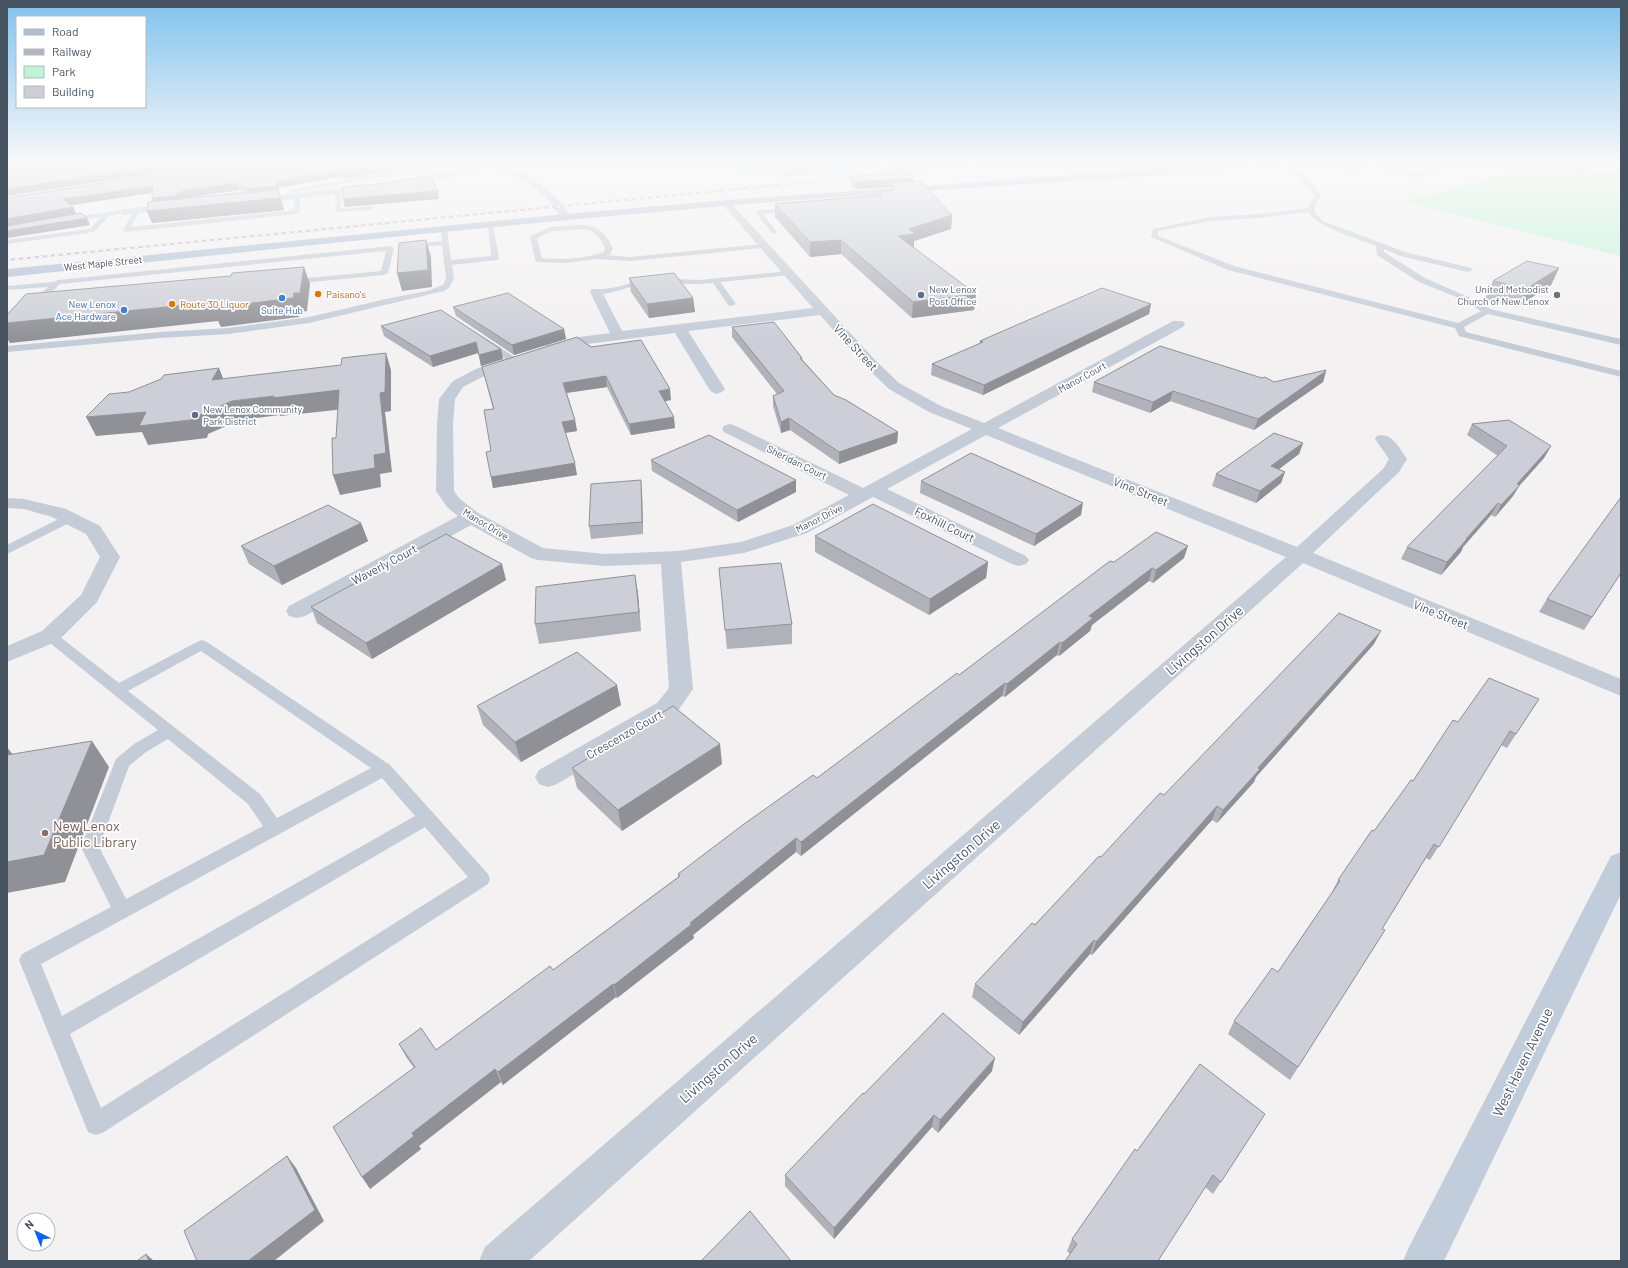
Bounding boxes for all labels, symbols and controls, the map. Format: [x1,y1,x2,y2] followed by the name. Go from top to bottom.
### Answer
[16,16,146,108] legend
[52,24,79,38] text: Road
[52,44,92,58] text: Railway
[52,64,76,78] text: Park
[52,84,94,98] text: Building
[63,253,143,273] street label: West Maple Street
[929,283,977,307] place label: New Lenox Post Office
[1457,283,1549,307] place label: United Methodist Church of New Lenox
[326,288,366,300] place label: Paisano's
[313,289,323,299] marker: Paisano's
[916,290,926,300] marker: New Lenox Post Office
[1552,290,1562,300] marker: United Methodist Church of New Lenox
[277,293,287,303] marker: Suite Hub
[56,298,116,322] place label: New Lenox Ace Hardware
[180,298,249,310] place label: Route 30 Liquor
[167,299,177,309] marker: Route 30 Liquor
[261,304,303,316] place label: Suite Hub
[119,305,129,315] marker: New Lenox Ace Hardware
[831,321,881,373] street label: Vine Street
[1056,359,1108,395] street label: Manor Court
[203,403,303,427] place label: New Lenox Community Park District
[190,410,200,420] marker: New Lenox Community Park District
[765,442,829,482] street label: Sheridan Court
[1111,474,1171,508] street label: Vine Street
[794,501,844,535] street label: Manor Drive
[913,503,977,545] street label: Foxhill Court
[461,506,511,542] street label: Manor Drive
[349,541,419,587] street label: Waverly Court
[1411,597,1471,631] street label: Vine Street
[1162,602,1246,678] street label: Livingston Drive
[583,706,665,762] street label: Crescenzo Court
[919,816,1003,892] street label: Livingston Drive
[53,817,137,850] place label: New Lenox Public Library
[40,828,50,838] marker: New Lenox Public Library
[1488,1005,1556,1119] street label: West Haven Avenue
[676,1030,760,1106] street label: Livingston Drive
[16,1212,56,1252] north arrow
[22,1217,36,1232] text: N

